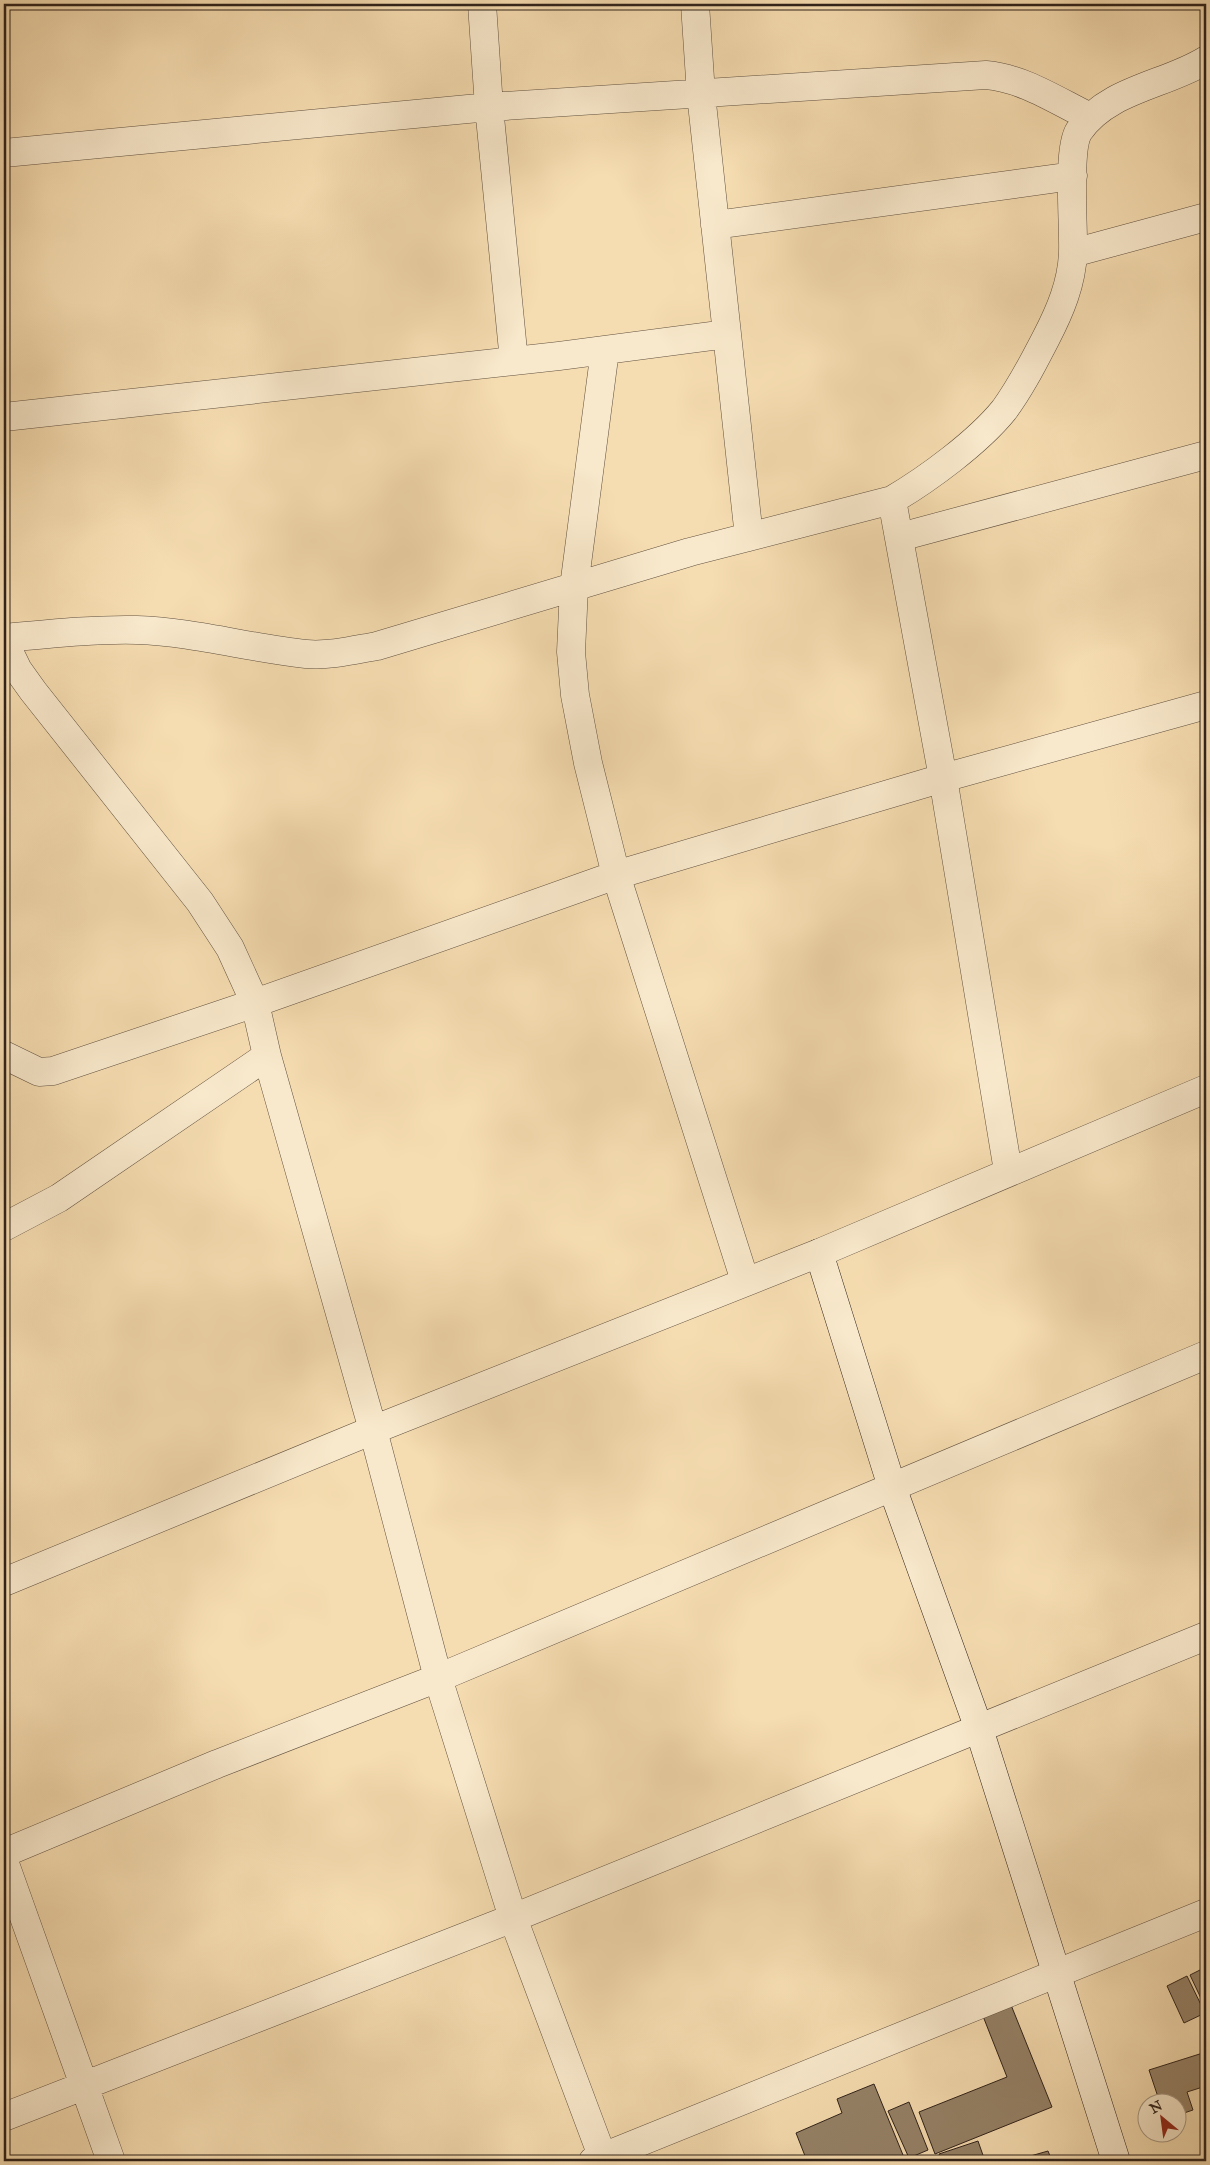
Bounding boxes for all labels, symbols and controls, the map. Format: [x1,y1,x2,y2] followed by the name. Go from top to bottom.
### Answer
[1138,2092,1188,2142] north arrow
[1147,2097,1165,2117] text: N

